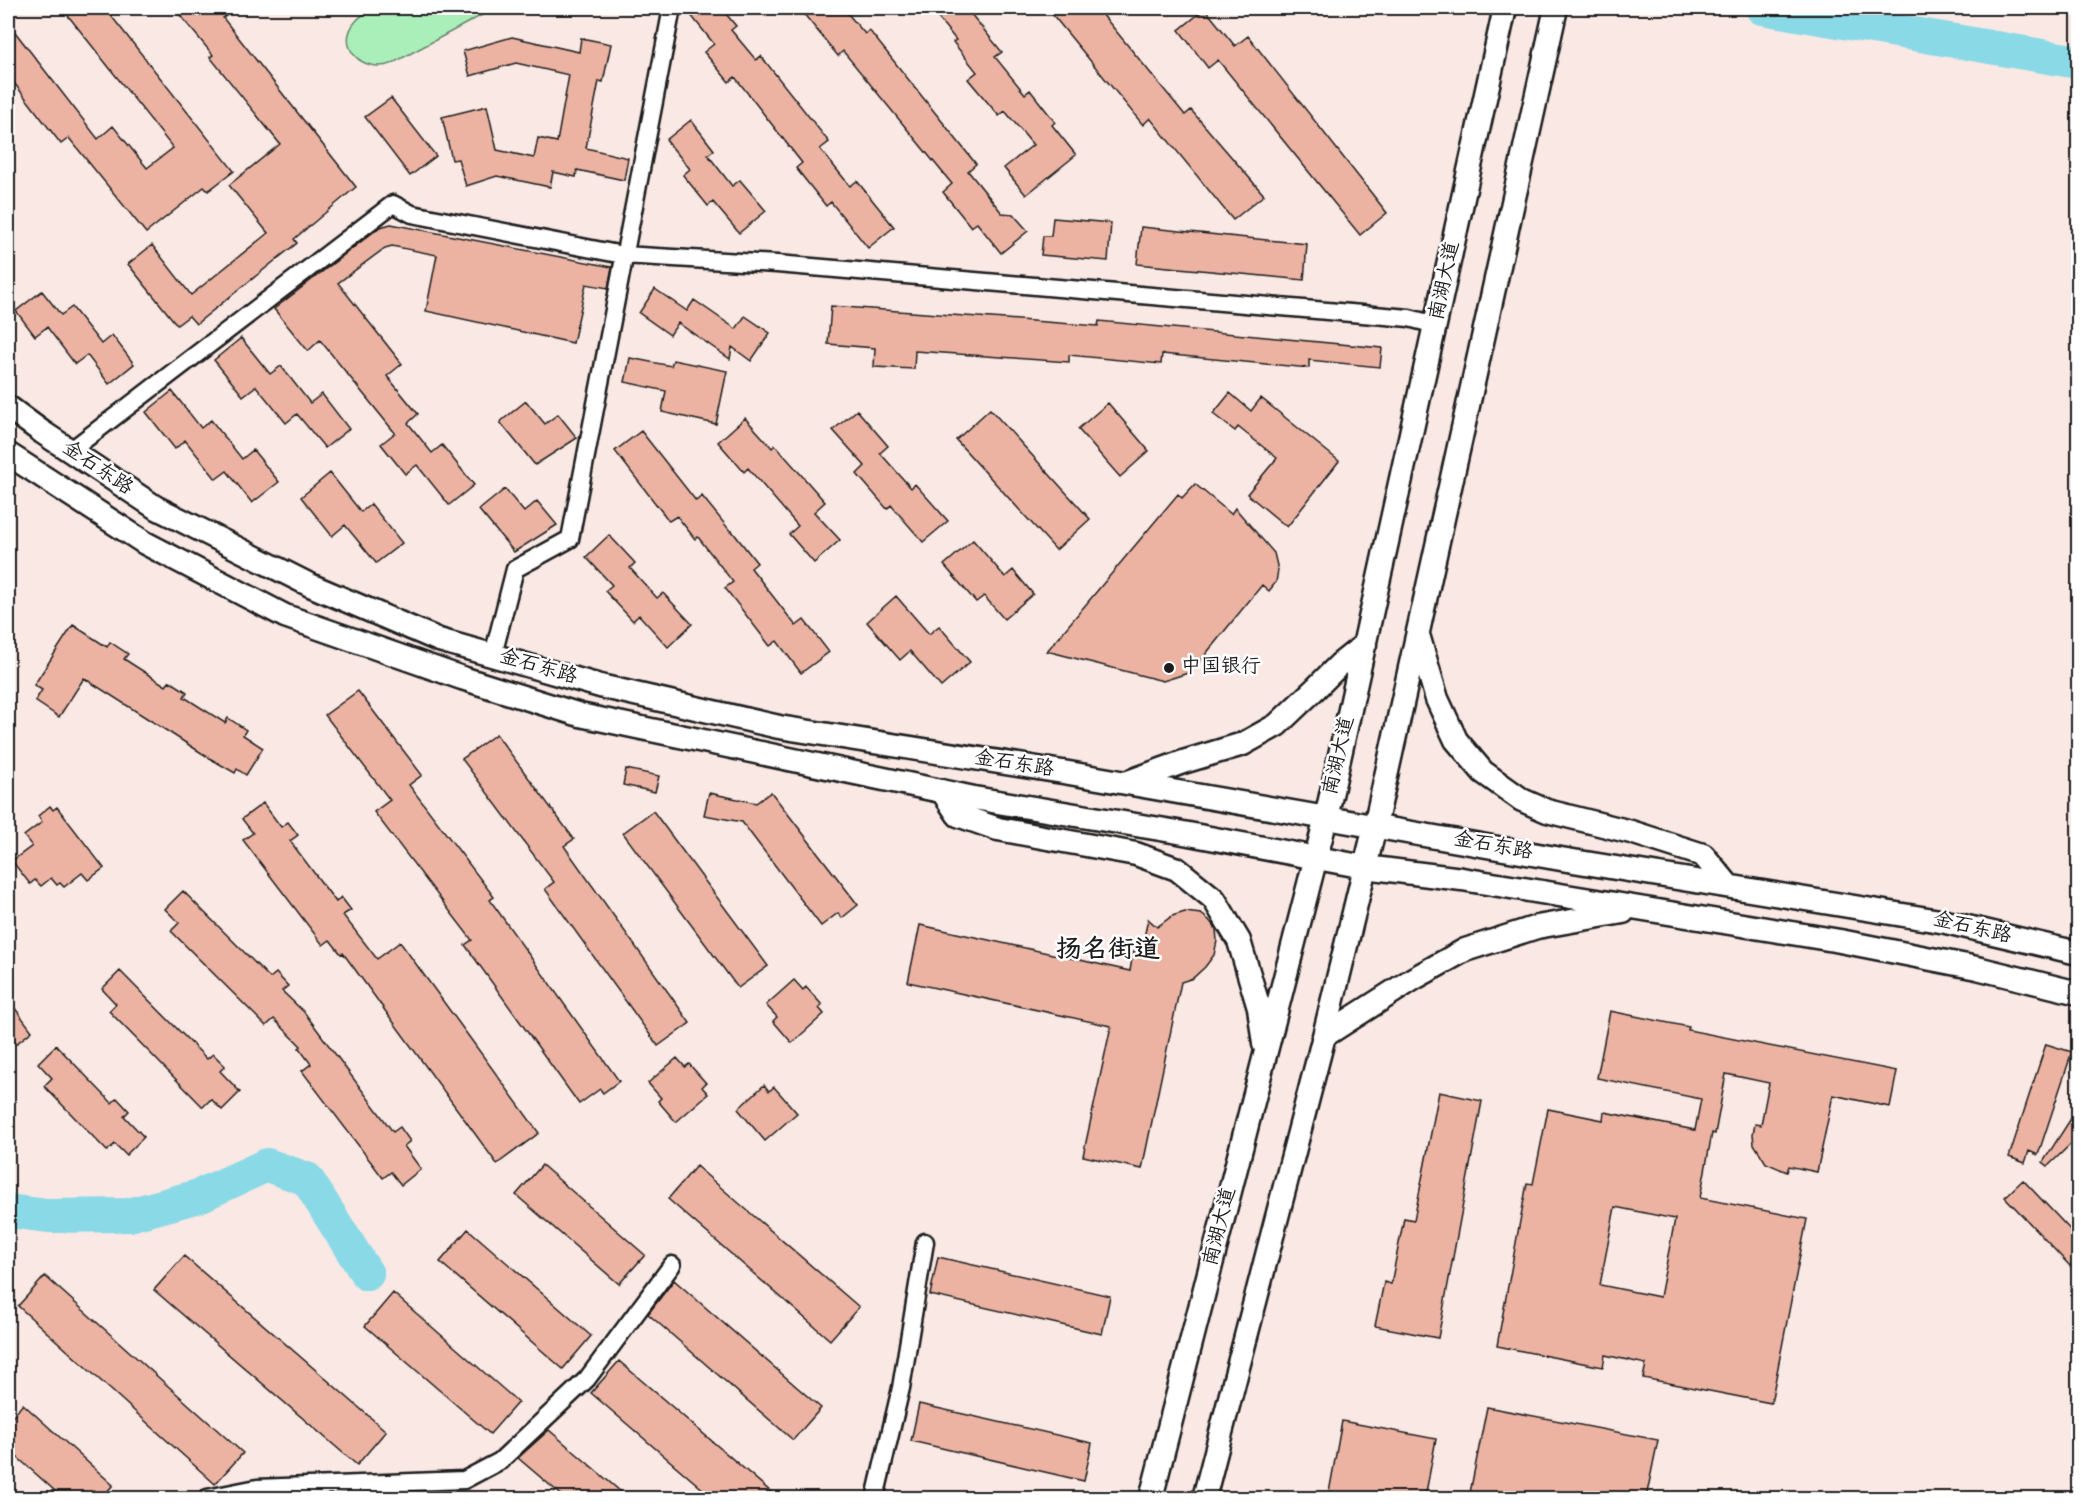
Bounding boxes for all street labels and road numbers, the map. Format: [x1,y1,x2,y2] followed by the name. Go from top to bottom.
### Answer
[1424,239,1468,323] street label: 南湖大道
[56,435,139,504] street label: 金石东路
[496,644,581,693] street label: 金石东路
[1317,714,1363,798] street label: 南湖大道
[972,745,1057,785] street label: 金石东路
[1451,826,1536,868] street label: 金石东路
[1930,906,2015,952] street label: 金石东路
[1198,1185,1244,1269] street label: 南湖大道

